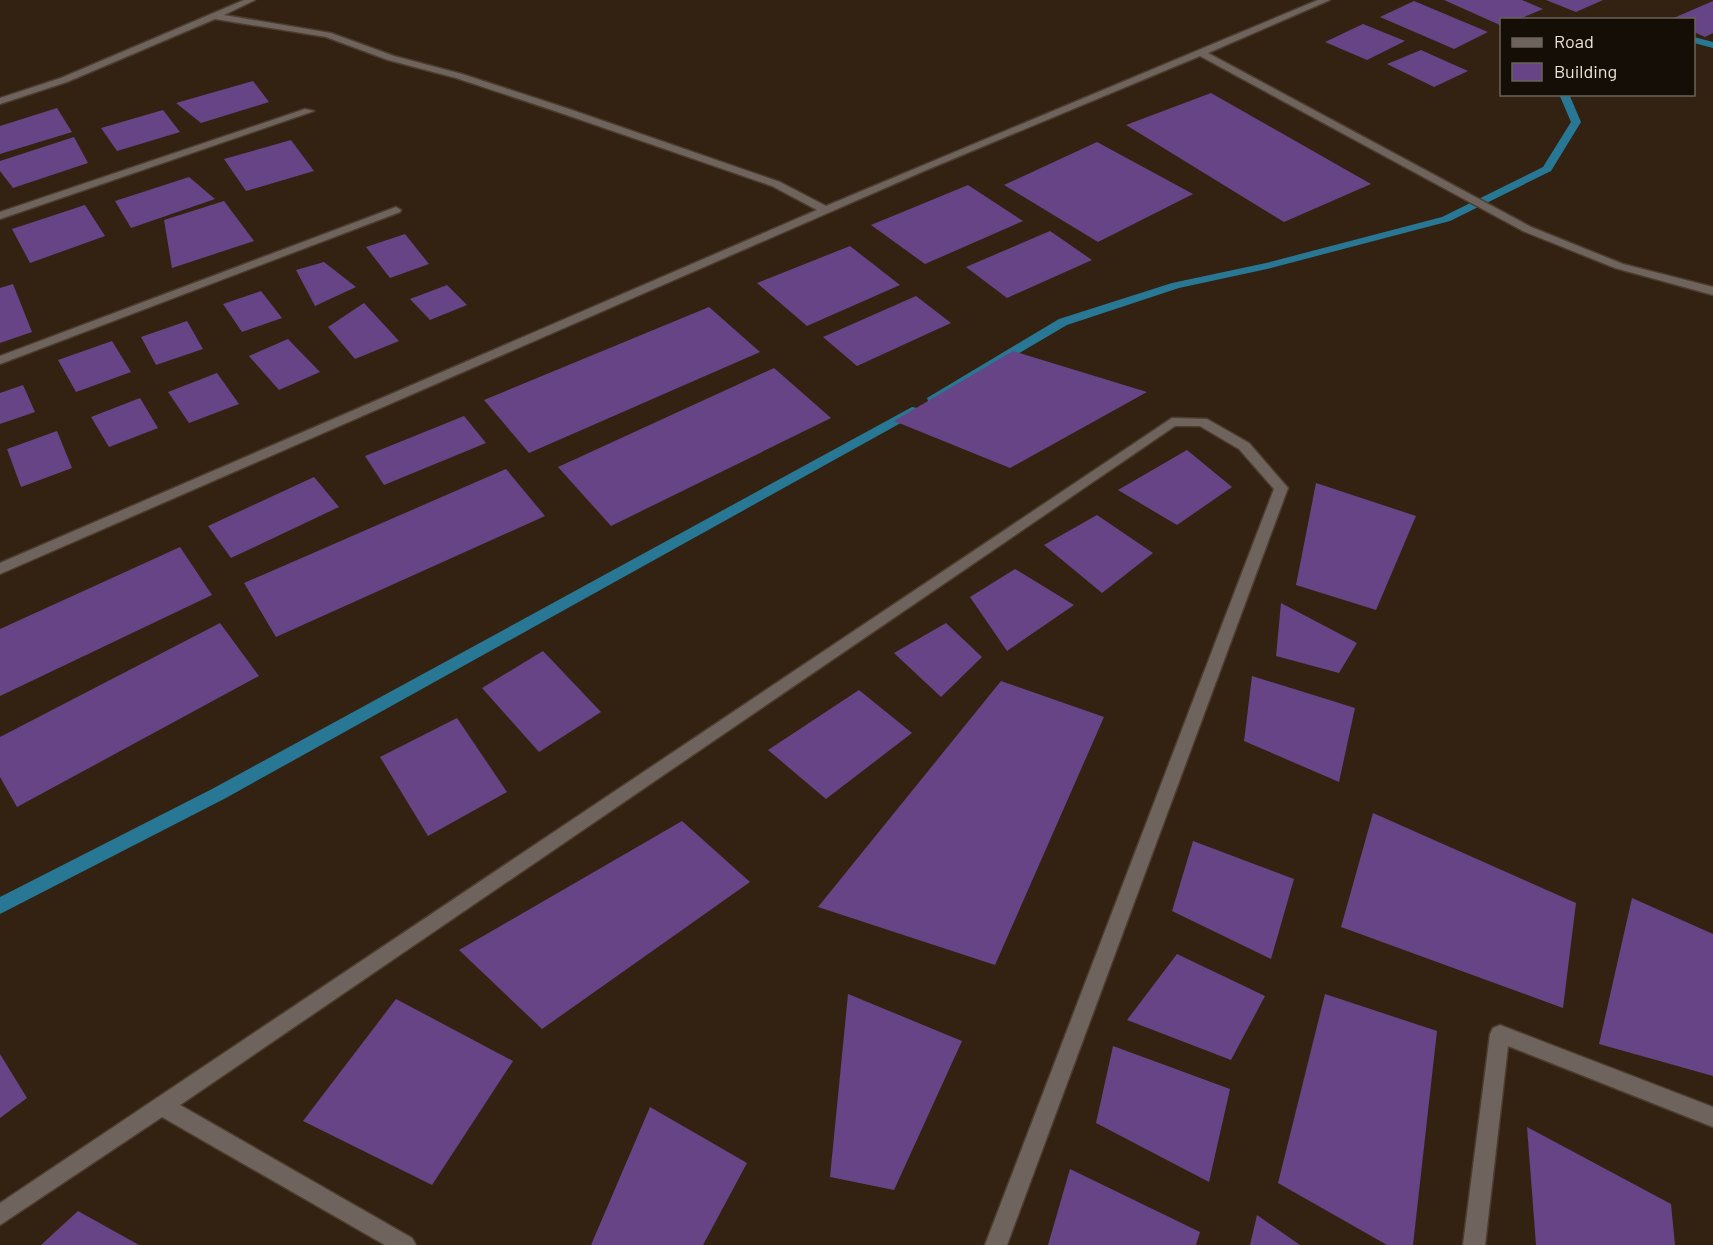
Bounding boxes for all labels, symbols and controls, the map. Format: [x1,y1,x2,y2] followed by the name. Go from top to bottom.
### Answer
[1500,18,1695,96] legend
[1554,30,1594,52] text: Road
[1554,60,1617,82] text: Building

